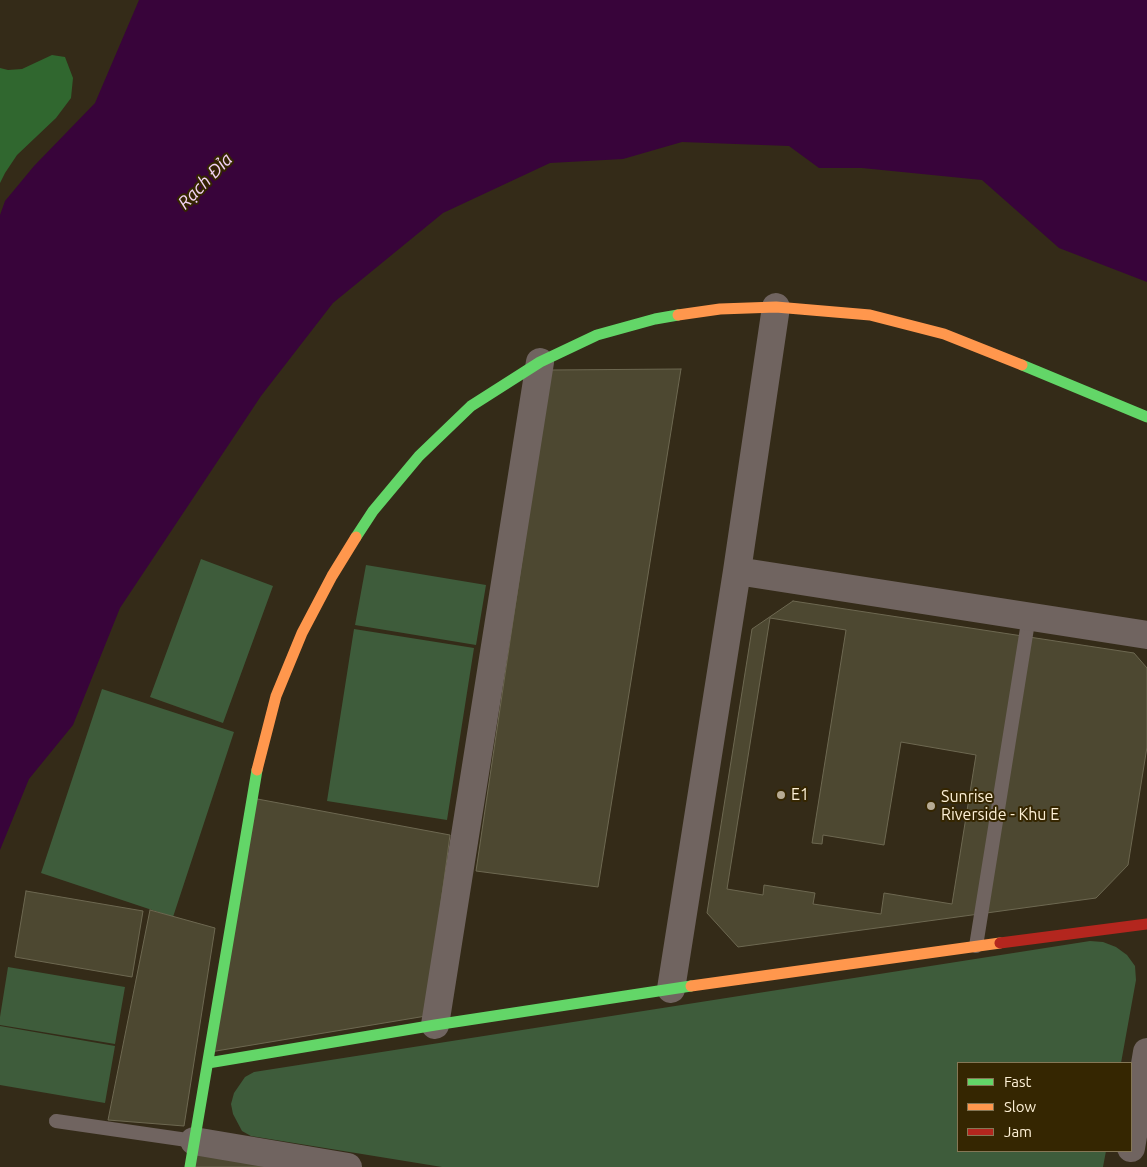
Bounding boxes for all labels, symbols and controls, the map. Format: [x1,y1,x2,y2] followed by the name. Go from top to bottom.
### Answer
[173,149,237,213] water label: Rạch Đỉa
[791,785,809,805] place label: E1
[941,787,1059,825] place label: Sunrise Riverside - Khu E
[775,789,787,801] marker: E1
[925,800,937,812] marker: Sunrise Riverside - Khu E
[957,1062,1132,1152] legend
[1004,1073,1031,1090] text: Fast
[1004,1098,1036,1115] text: Slow
[1004,1123,1032,1140] text: Jam

